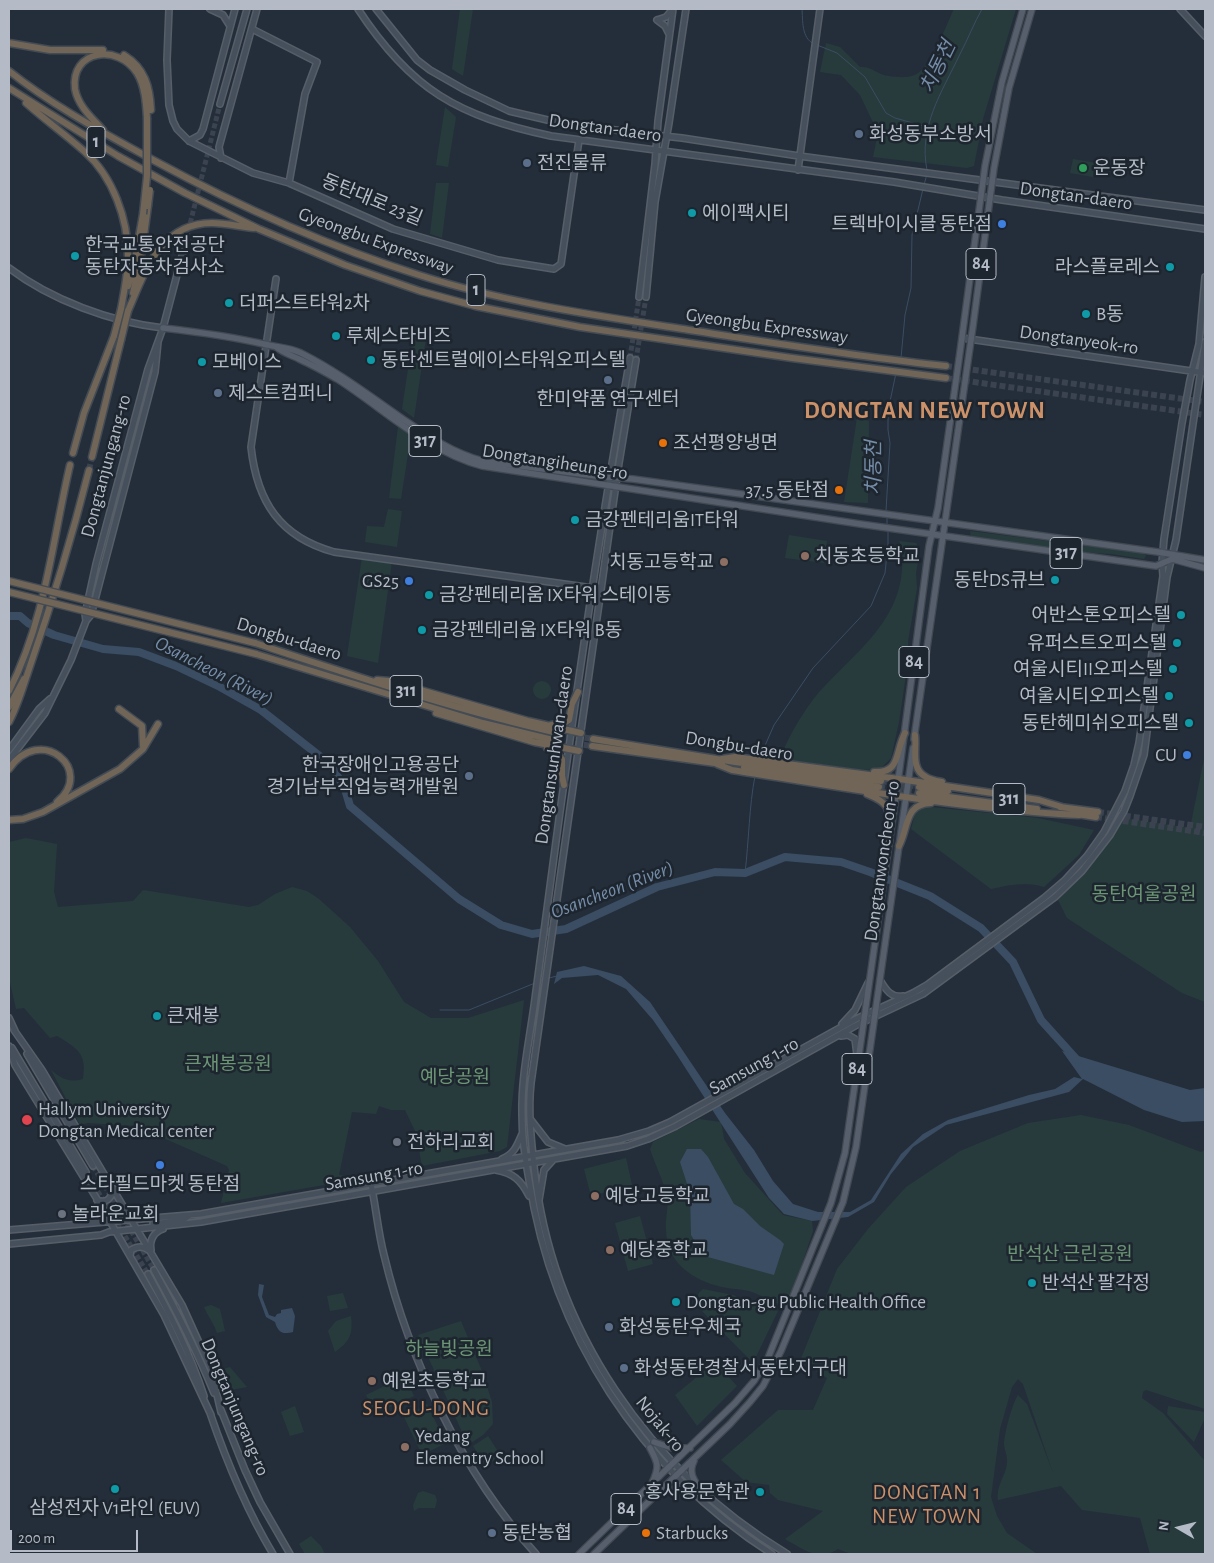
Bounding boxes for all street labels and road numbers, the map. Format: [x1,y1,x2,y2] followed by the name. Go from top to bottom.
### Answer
[547,109,663,147] street label: Dongtan-daero
[87,126,105,158] road number: 1
[318,169,426,231] street label: 동탄대로 23길
[1018,177,1134,215] street label: Dongtan-daero
[295,202,457,280] street label: Gyeongbu Expressway
[966,248,996,280] road number: 84
[467,274,485,306] road number: 1
[685,303,849,349] street label: Gyeongbu Expressway
[1018,320,1140,360] street label: Dongtanyeok-ro
[76,392,136,540] street label: Dongtanjungang-ro
[409,426,441,456] road number: 317
[480,439,630,485] street label: Dongtangiheung-ro
[1050,538,1082,568] road number: 317
[234,612,344,666] street label: Dongbu-daero
[899,646,929,678] road number: 84
[530,664,578,846] street label: Dongtansunhwan-daero
[390,676,422,706] road number: 311
[684,726,794,766] street label: Dongbu-daero
[859,779,905,943] street label: Dongtanwoncheon-ro
[993,784,1025,814] road number: 311
[705,1032,803,1100] street label: Samsung 1-ro
[842,1054,872,1084] road number: 84
[323,1156,425,1196] street label: Samsung 1-ro
[196,1335,274,1479] street label: Dongtanjungang-ro
[631,1392,689,1456] street label: Nojak-ro
[611,1494,641,1525] road number: 84

